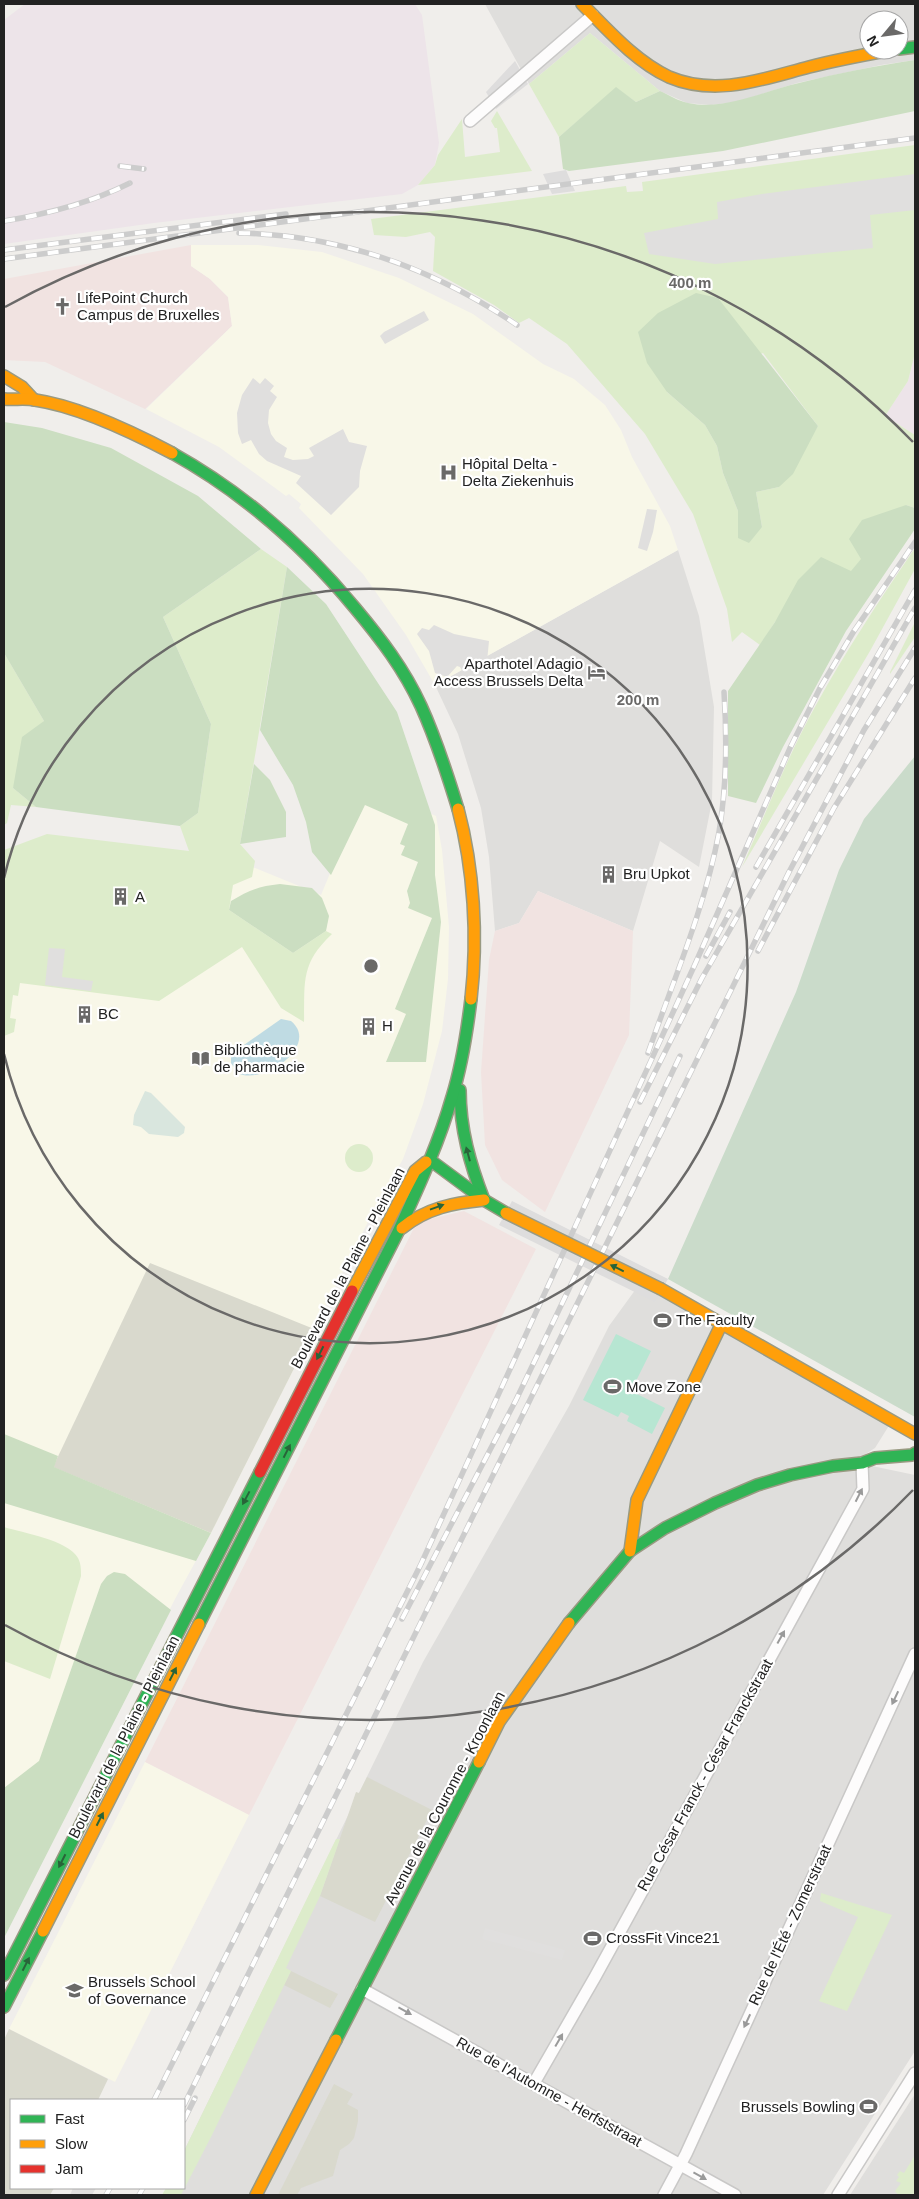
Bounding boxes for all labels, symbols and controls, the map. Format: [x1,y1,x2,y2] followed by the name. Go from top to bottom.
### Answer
[859,10,909,60] north arrow
[863,33,882,50] text: N
[669,274,711,291] text: 400 m
[77,289,220,323] place label: LifePoint Church Campus de Bruxelles
[53,297,73,317] church icon: LifePoint Church Campus de Bruxelles
[462,455,574,489] place label: Hôpital Delta - Delta Ziekenhuis
[438,463,458,483] hospital icon: Hôpital Delta - Delta Ziekenhuis
[434,655,584,689] place label: Aparthotel Adagio Access Brussels Delta
[587,663,607,683] hotel icon: Aparthotel Adagio Access Brussels Delta
[617,691,659,708] text: 200 m
[599,864,619,884] building icon: Bru Upkot
[623,865,691,882] place label: Bru Upkot
[111,887,131,907] building icon: A
[135,888,145,905] place label: A
[362,957,380,975] centre of rings
[74,1004,94,1024] building icon: BC
[98,1005,119,1022] place label: BC
[358,1016,378,1036] building icon: H
[382,1017,393,1034] place label: H
[214,1041,305,1075] place label: Bibliothèque de pharmacie
[190,1049,210,1069] library icon: Bibliothèque de pharmacie
[463,1146,471,1161] one-way arrow
[287,1164,408,1371] street label: Boulevard de la Plaine - Pleinlaan
[430,1203,445,1210] one-way arrow
[610,1264,624,1272] one-way arrow
[652,1310,672,1330] sports icon: The Faculty
[676,1311,755,1328] place label: The Faculty
[316,1346,324,1360] one-way arrow
[602,1377,622,1397] sports icon: Move Zone
[626,1378,701,1395] place label: Move Zone
[283,1444,291,1459] one-way arrow
[855,1488,863,1502] one-way arrow
[242,1490,250,1505] one-way arrow
[776,1631,785,1644] one-way arrow
[65,1633,182,1841] street label: Boulevard de la Plaine - Pleinlaan
[633,1655,776,1894] street label: Rue César Franck - César Franckstraat
[169,1667,177,1681] one-way arrow
[381,1688,508,1907] street label: Avenue de la Couronne - Kroonlaan
[890,1691,898,1705] one-way arrow
[96,1812,104,1826] one-way arrow
[745,1841,835,2008] street label: Rue de l'Été - Zomerstraat
[58,1854,66,1868] one-way arrow
[582,1928,602,1948] sports icon: CrossFit Vince21
[606,1929,720,1946] place label: CrossFit Vince21
[22,1957,30,1971] one-way arrow
[88,1973,196,2007] place label: Brussels School of Governance
[64,1981,84,2001] school or university icon: Brussels School of Governance
[398,2007,412,2016] one-way arrow
[742,2014,750,2028] one-way arrow
[453,2033,646,2150] street label: Rue de l'Automne - Herfststraat
[554,2034,563,2047] one-way arrow
[859,2097,879,2117] sports icon: Brussels Bowling
[741,2098,855,2115] place label: Brussels Bowling
[10,2099,185,2189] legend
[55,2110,85,2127] text: Fast
[55,2135,88,2152] text: Slow
[55,2160,83,2177] text: Jam
[693,2171,706,2180] one-way arrow

